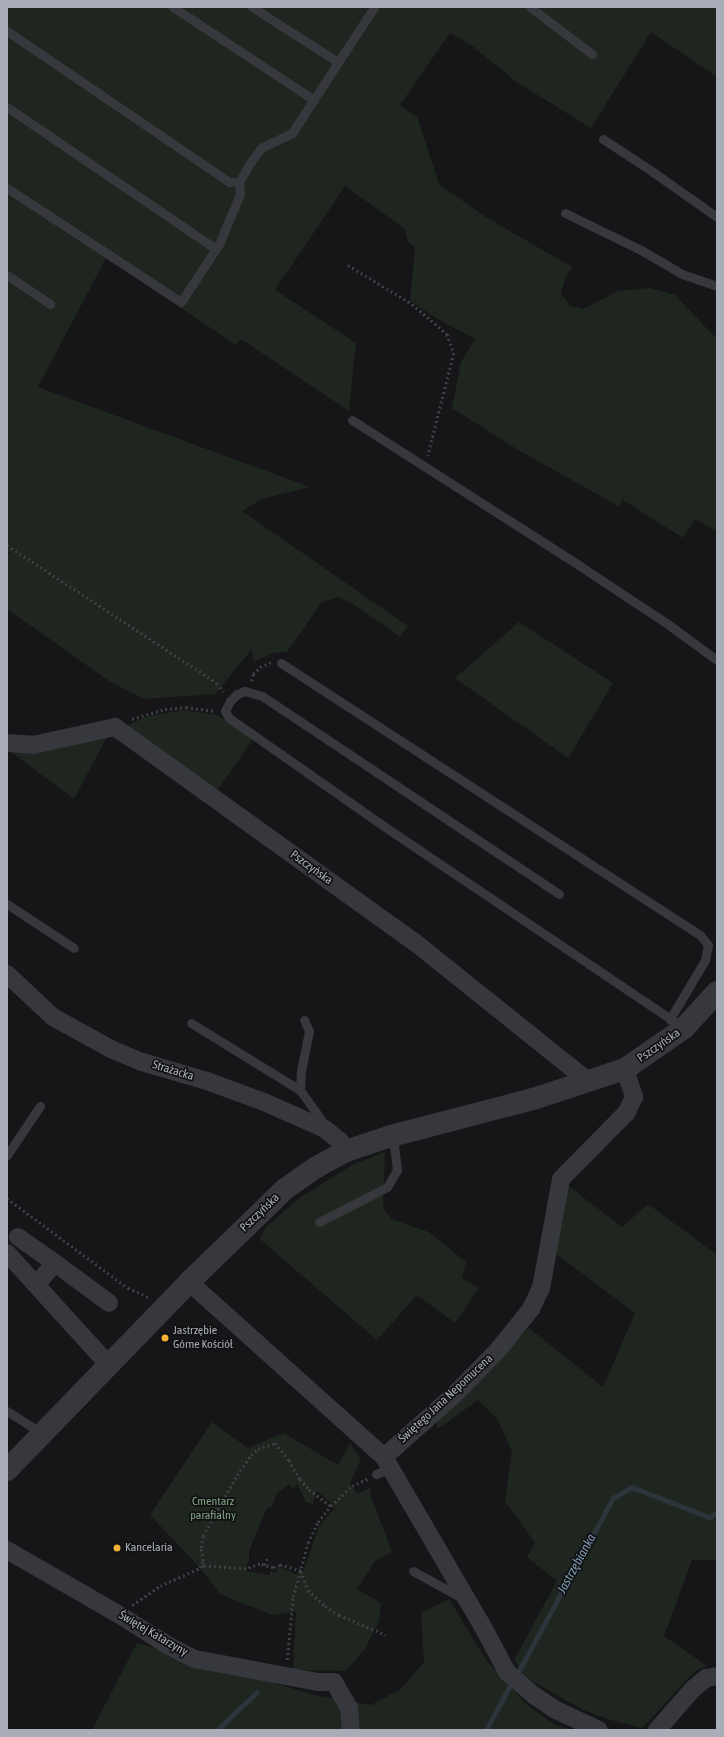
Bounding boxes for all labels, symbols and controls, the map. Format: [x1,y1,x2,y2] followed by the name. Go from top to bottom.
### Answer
[287,848,335,888] street label: Pszczyńska
[635,1026,683,1066] street label: Pszczyńska
[151,1058,195,1084] street label: Strażacka
[237,1191,283,1235] street label: Pszczyńska
[173,1324,233,1352] place label: Jastrzębie Górne Kościół
[160,1333,170,1343] marker: Jastrzębie Górne Kościół
[396,1352,496,1446] street label: Świętego Jana Nepomucena
[190,1495,236,1523] park label: Cmentarz parafialny
[554,1531,600,1597] water label: Jastrzębianka
[125,1541,173,1555] place label: Kancelaria
[112,1543,122,1553] marker: Kancelaria
[116,1608,190,1660] street label: Świętej Katarzyny

